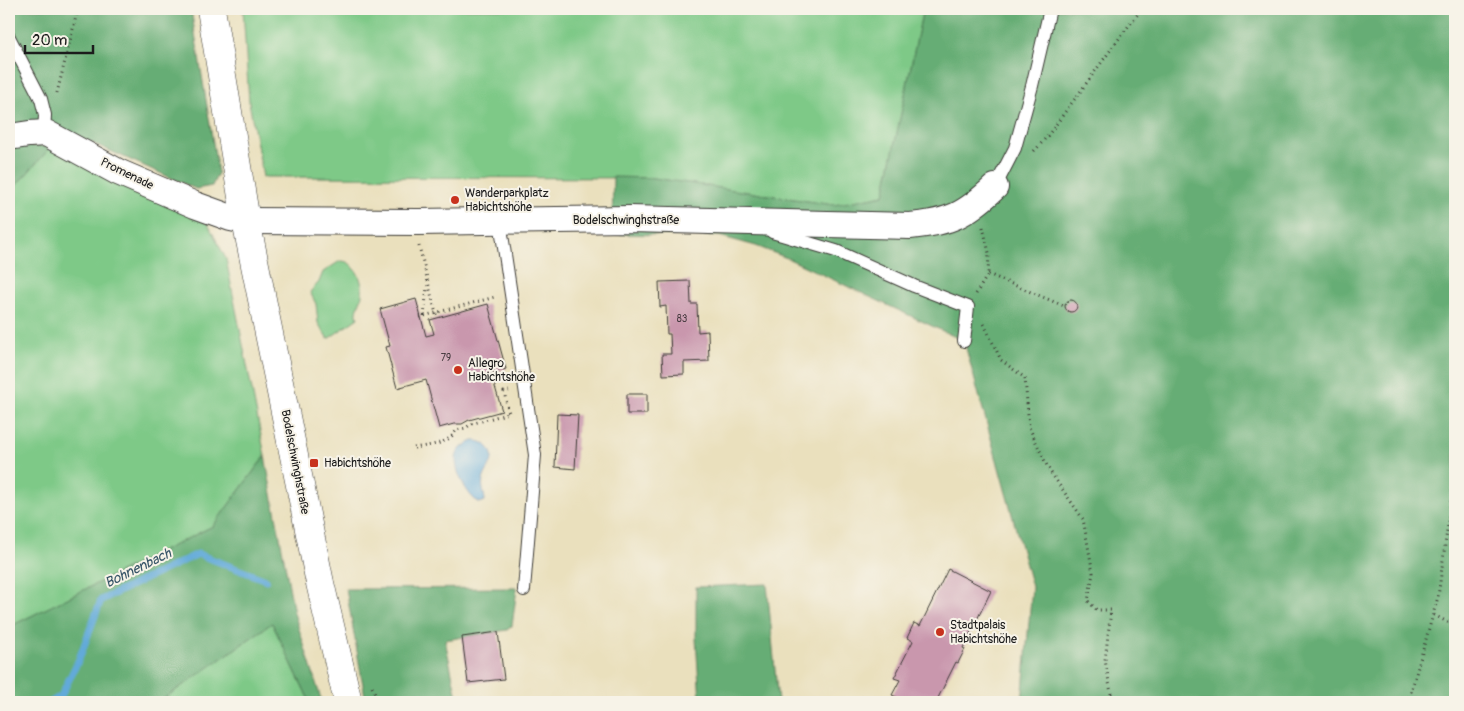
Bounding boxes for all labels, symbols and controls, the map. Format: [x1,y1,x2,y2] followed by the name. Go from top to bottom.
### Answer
[25,22,92,54] scale bar
[32,31,67,50] text: 20 m
[98,155,156,193] street label: Promenade
[465,186,549,215] place label: Wanderparkplatz Habichtshöhe
[449,194,461,206] marker: Wanderparkplatz Habichtshöhe
[573,213,679,228] street label: Bodelschwinghstraße
[677,313,688,325] house number: 83
[441,352,451,364] house number: 79
[468,356,535,385] place label: Allegro Habichtshöhe
[452,364,464,376] marker: Allegro Habichtshöhe
[277,408,313,516] street label: Bodelschwinghstraße
[324,456,391,471] place label: Habichtshöhe
[308,457,320,469] marker: Habichtshöhe
[102,544,175,591] water label: Bohnenbach
[950,618,1017,647] place label: Stadtpalais Habichtshöhe
[934,626,946,638] marker: Stadtpalais Habichtshöhe

